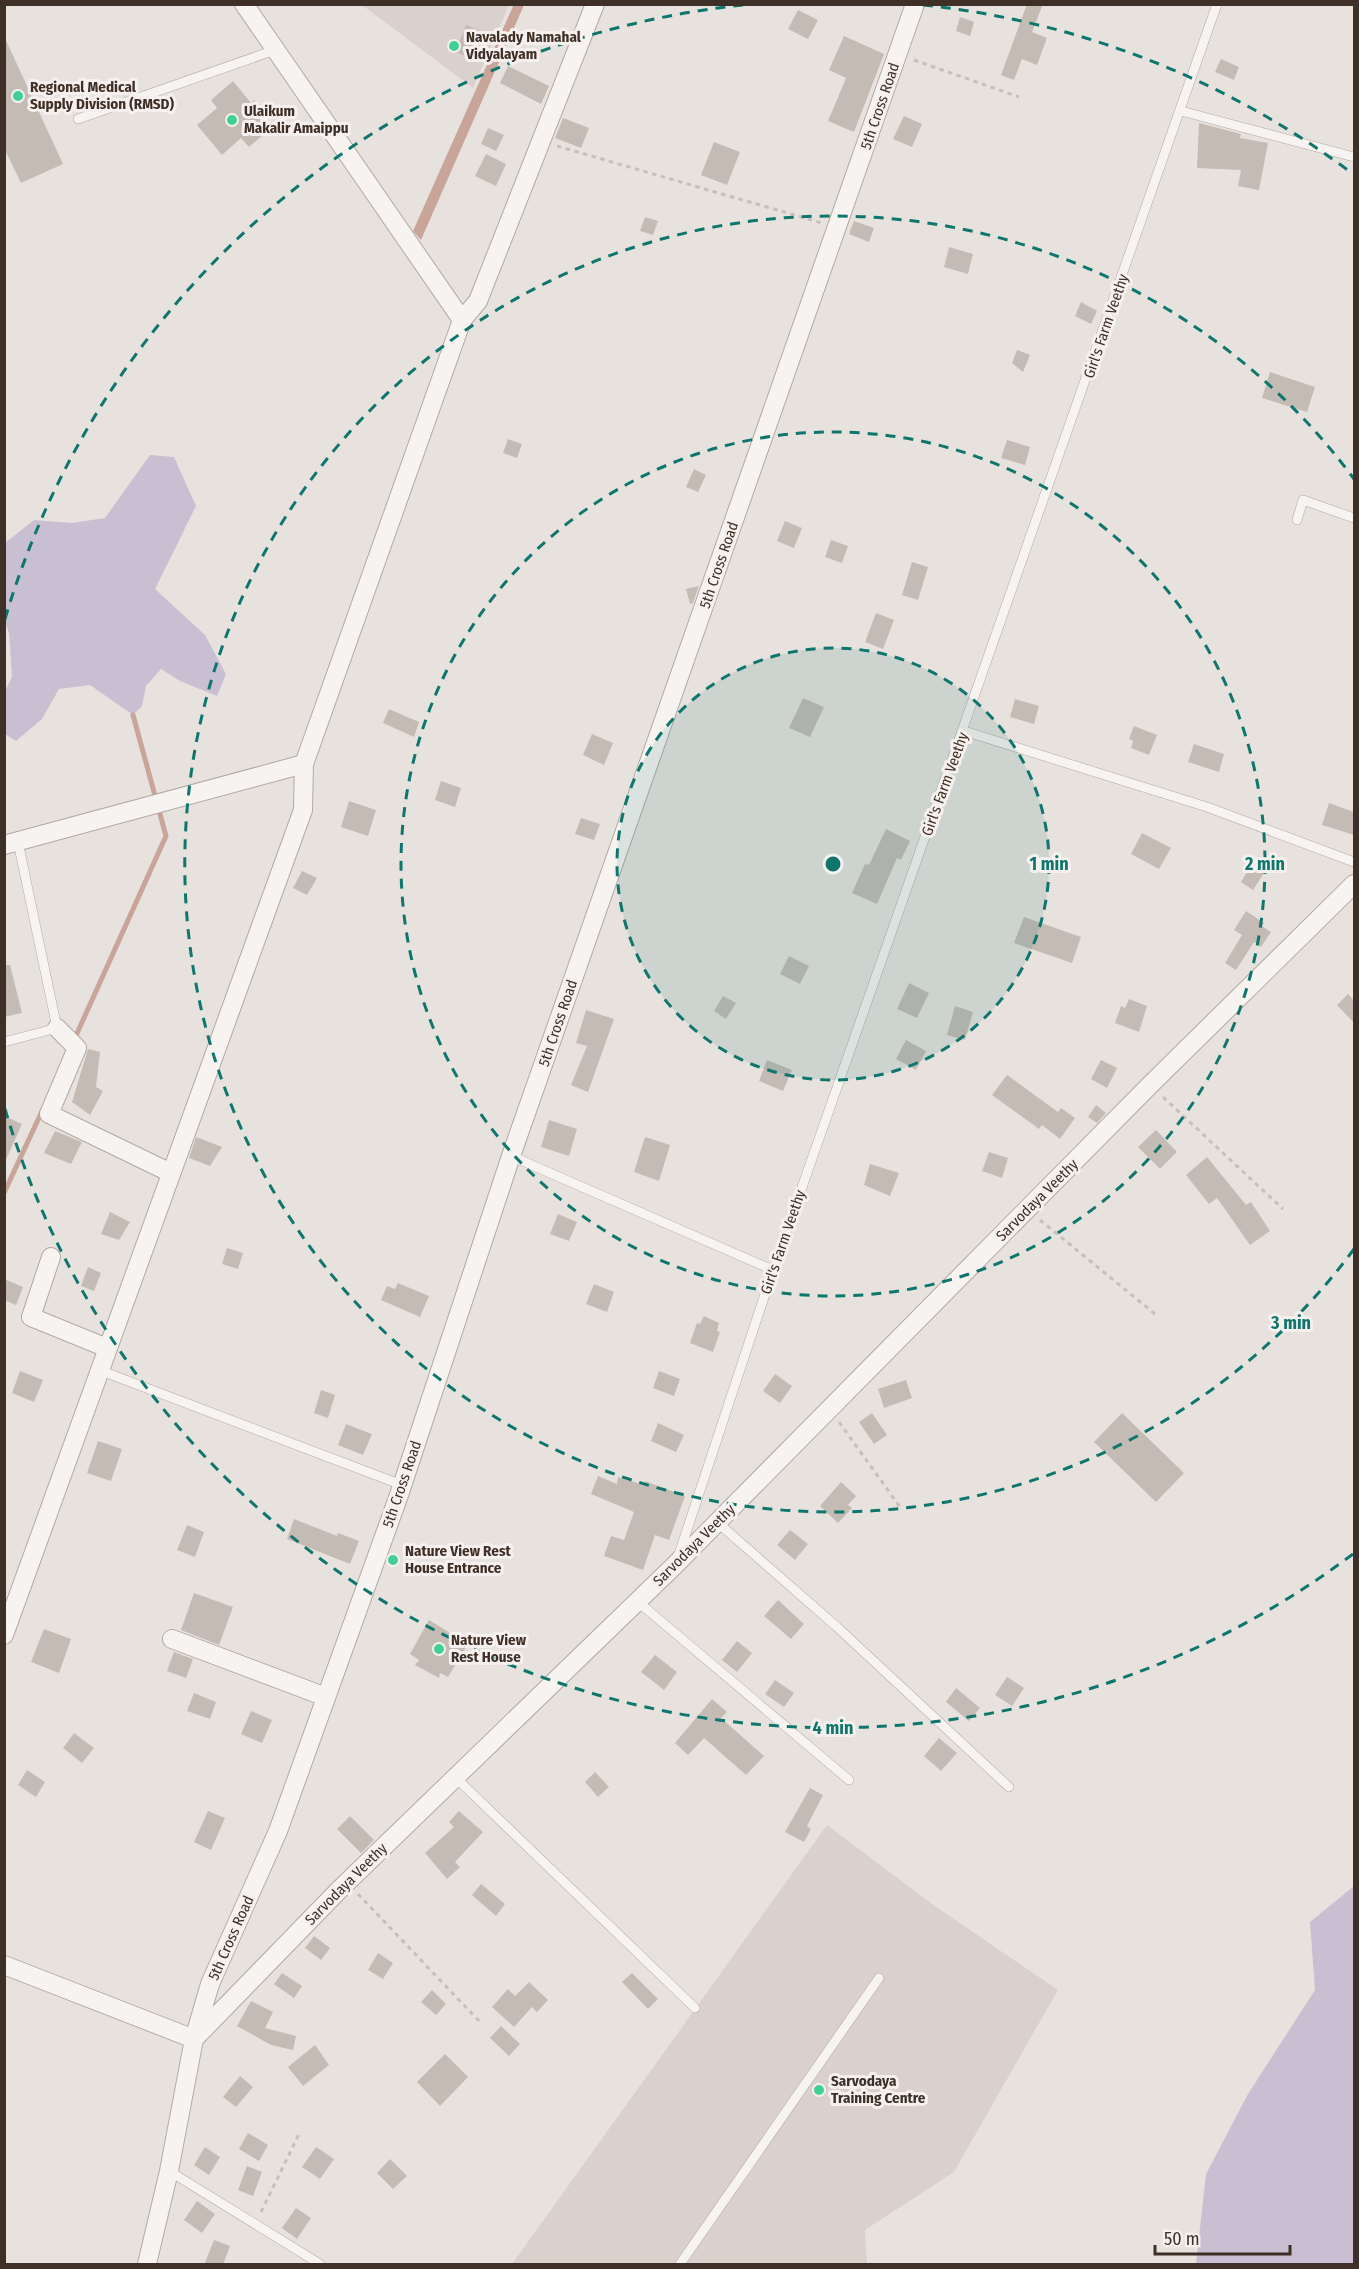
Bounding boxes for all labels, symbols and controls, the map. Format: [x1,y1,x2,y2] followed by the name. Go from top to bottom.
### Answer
[465,28,582,63] place label: Navalady Namahal Vidyalayam
[447,39,461,53] marker: Navalady Namahal Vidyalayam
[857,60,903,152] street label: 5th Cross Road
[30,78,174,113] place label: Regional Medical Supply Division (RMSD)
[11,89,25,103] marker: Regional Medical Supply Division (RMSD)
[244,102,349,137] place label: Ulaikum Makalir Amaippu
[225,113,239,127] marker: Ulaikum Makalir Amaippu
[1080,271,1132,380] street label: Girl's Farm Veethy
[696,519,742,611] street label: 5th Cross Road
[918,729,972,838] street label: Girl's Farm Veethy
[1029,853,1069,875] text: 1 min
[1244,853,1285,875] text: 2 min
[823,854,843,874] centre of rings
[535,977,581,1069] street label: 5th Cross Road
[992,1155,1082,1245] street label: Sarvodaya Veethy
[757,1187,809,1296] street label: Girl's Farm Veethy
[1270,1312,1311,1334] text: 3 min
[379,1438,425,1530] street label: 5th Cross Road
[649,1500,739,1590] street label: Sarvodaya Veethy
[405,1542,511,1577] place label: Nature View Rest House Entrance
[386,1553,400,1567] marker: Nature View Rest House Entrance
[451,1631,527,1666] place label: Nature View Rest House
[432,1642,446,1656] marker: Nature View Rest House
[813,1717,853,1739] text: 4 min
[301,1839,391,1929] street label: Sarvodaya Veethy
[204,1893,258,1983] street label: 5th Cross Road
[831,2072,926,2107] place label: Sarvodaya Training Centre
[812,2083,826,2097] marker: Sarvodaya Training Centre
[1155,2218,1290,2256] scale bar
[1164,2228,1200,2250] text: 50 m

